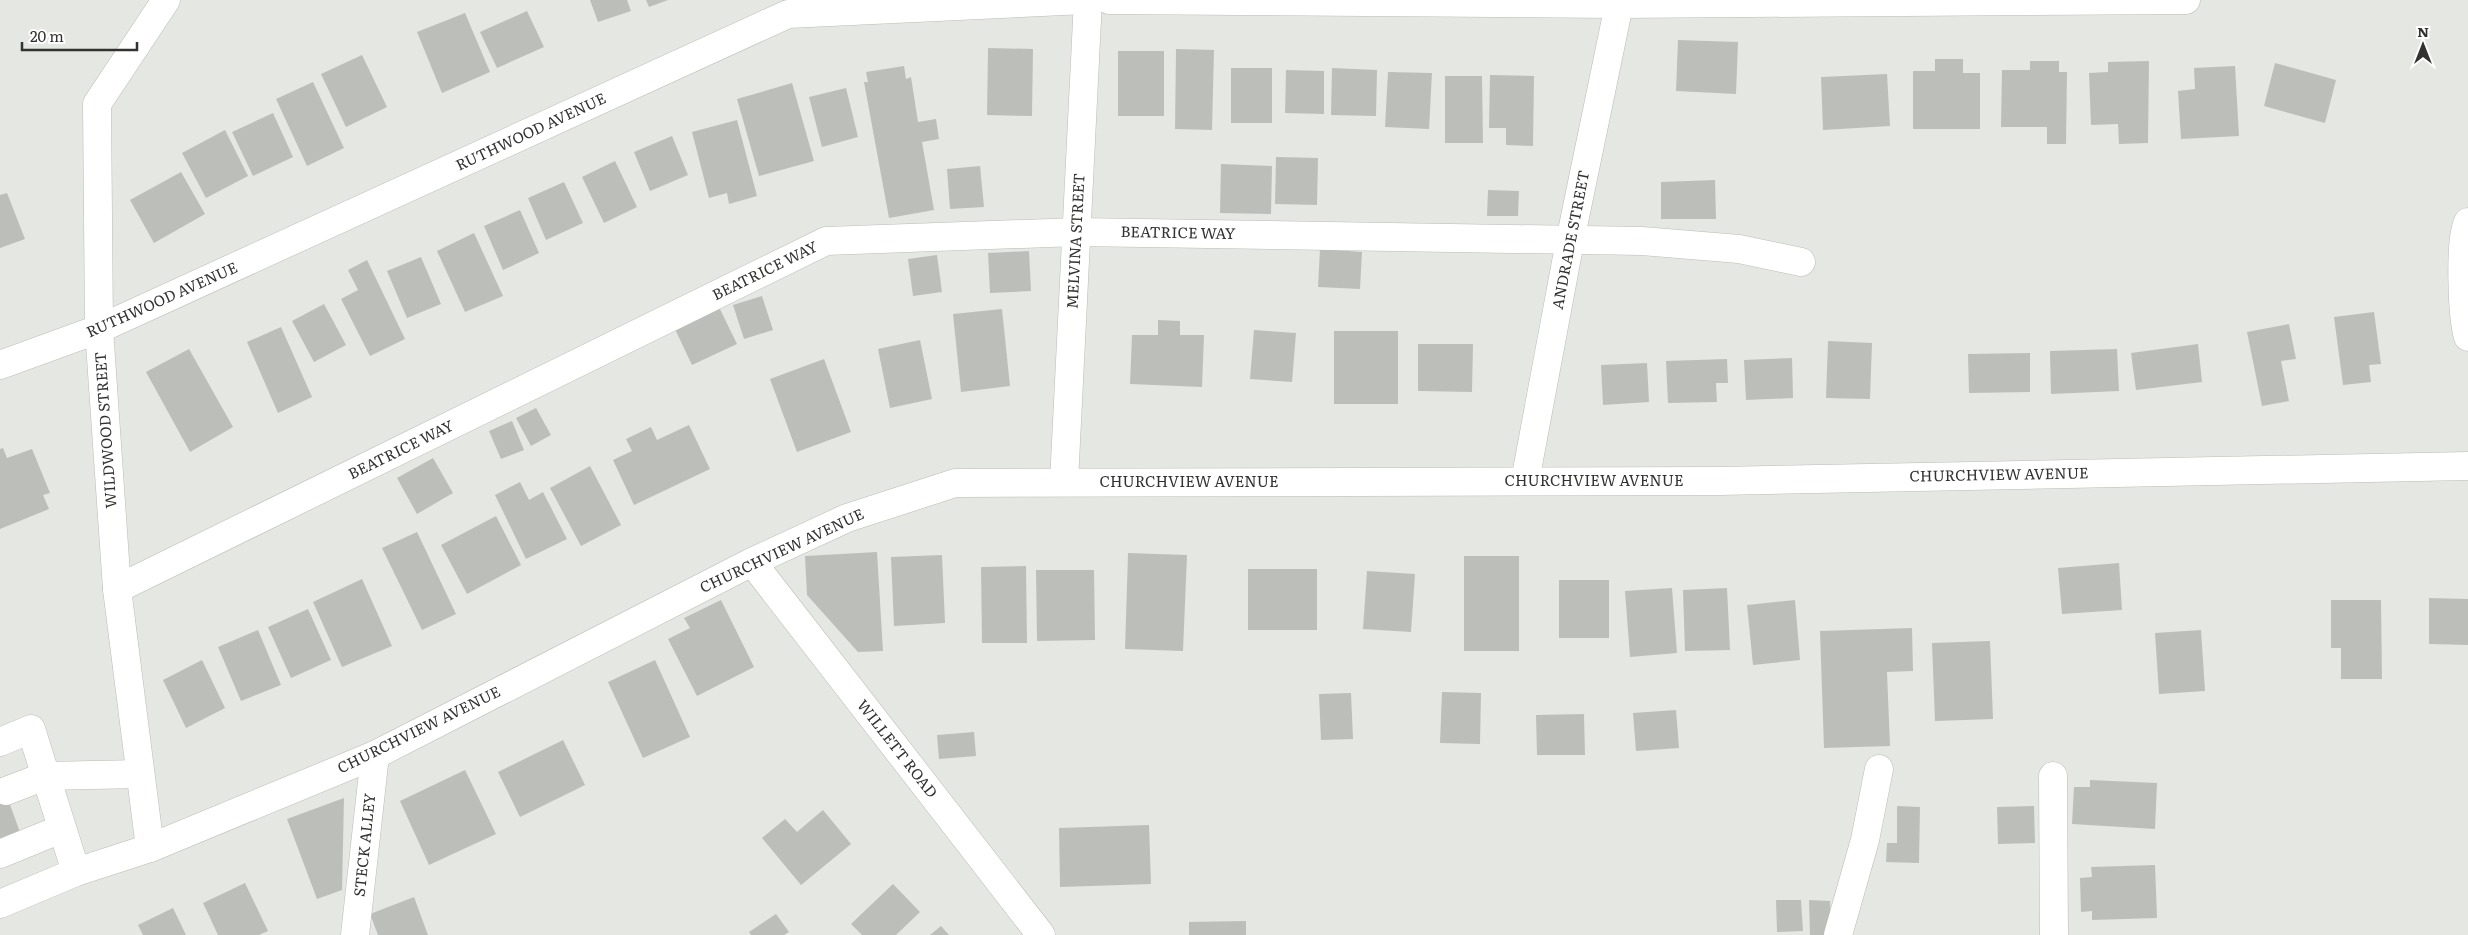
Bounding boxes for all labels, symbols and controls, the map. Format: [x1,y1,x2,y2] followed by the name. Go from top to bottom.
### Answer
[22,20,138,52] scale bar
[2398,20,2448,70] north arrow
[2417,21,2429,41] text: N
[30,24,64,47] text: 20 m
[451,86,609,176] street label: RUTHWOOD AVENUE
[1545,168,1594,311] street label: ANDRADE STREET
[1059,172,1090,309] street label: MELVINA STREET
[1120,219,1236,244] street label: BEATRICE WAY
[708,234,821,305] street label: BEATRICE WAY
[82,255,241,342] street label: RUTHWOOD AVENUE
[88,351,121,509] street label: WILDWOOD STREET
[344,413,457,484] street label: BEATRICE WAY
[1909,460,2089,487] street label: CHURCHVIEW AVENUE
[1504,468,1684,491] street label: CHURCHVIEW AVENUE
[1099,469,1279,492] street label: CHURCHVIEW AVENUE
[695,501,867,598] street label: CHURCHVIEW AVENUE
[333,679,504,778] street label: CHURCHVIEW AVENUE
[852,694,944,802] street label: WILLETT ROAD
[347,792,380,898] street label: STECK ALLEY

